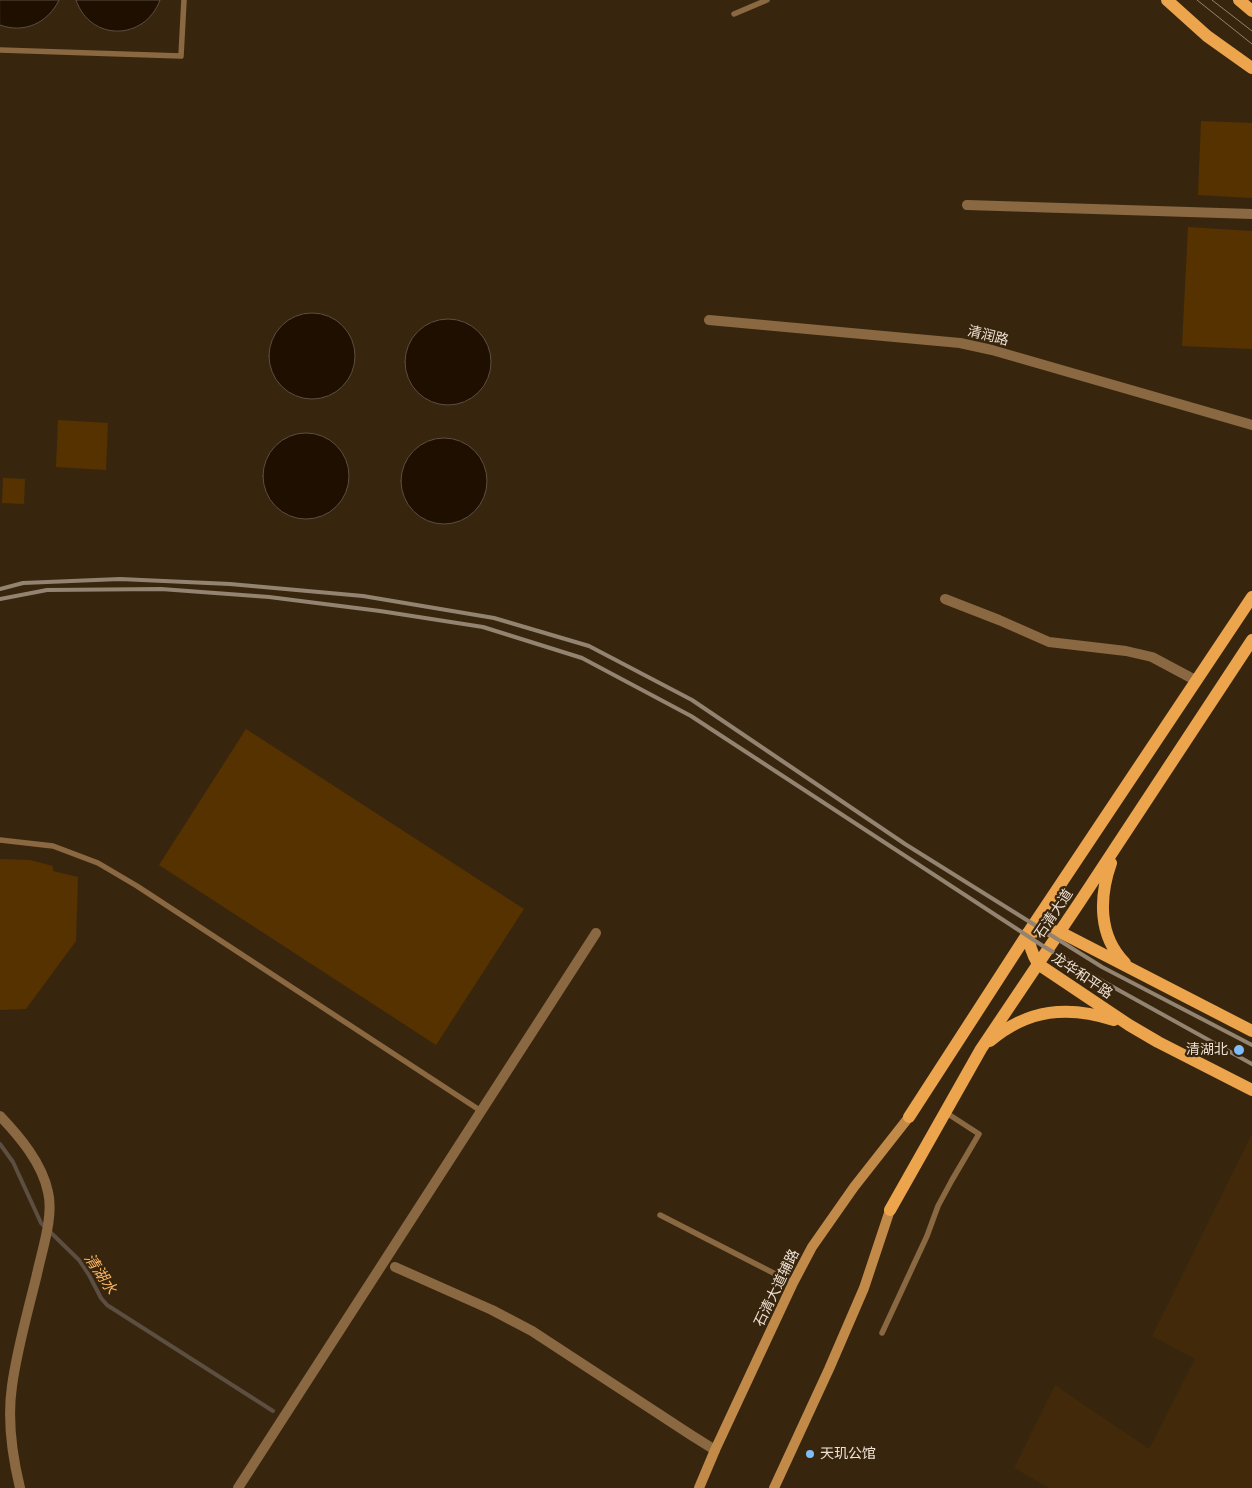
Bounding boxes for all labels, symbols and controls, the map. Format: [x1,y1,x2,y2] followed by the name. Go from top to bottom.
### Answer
[966,323,1010,349] street label: 清润路
[1031,886,1077,942] street label: 石清大道
[1048,949,1116,1003] street label: 龙华和平路
[1186,1042,1228,1058] place label: 清湖北
[1232,1043,1246,1057] marker: 清湖北
[751,1247,803,1329] street label: 石清大道辅路
[80,1250,120,1298] water label: 清湖水
[820,1446,876,1462] place label: 天玑公馆
[804,1448,816,1460] marker: 天玑公馆

